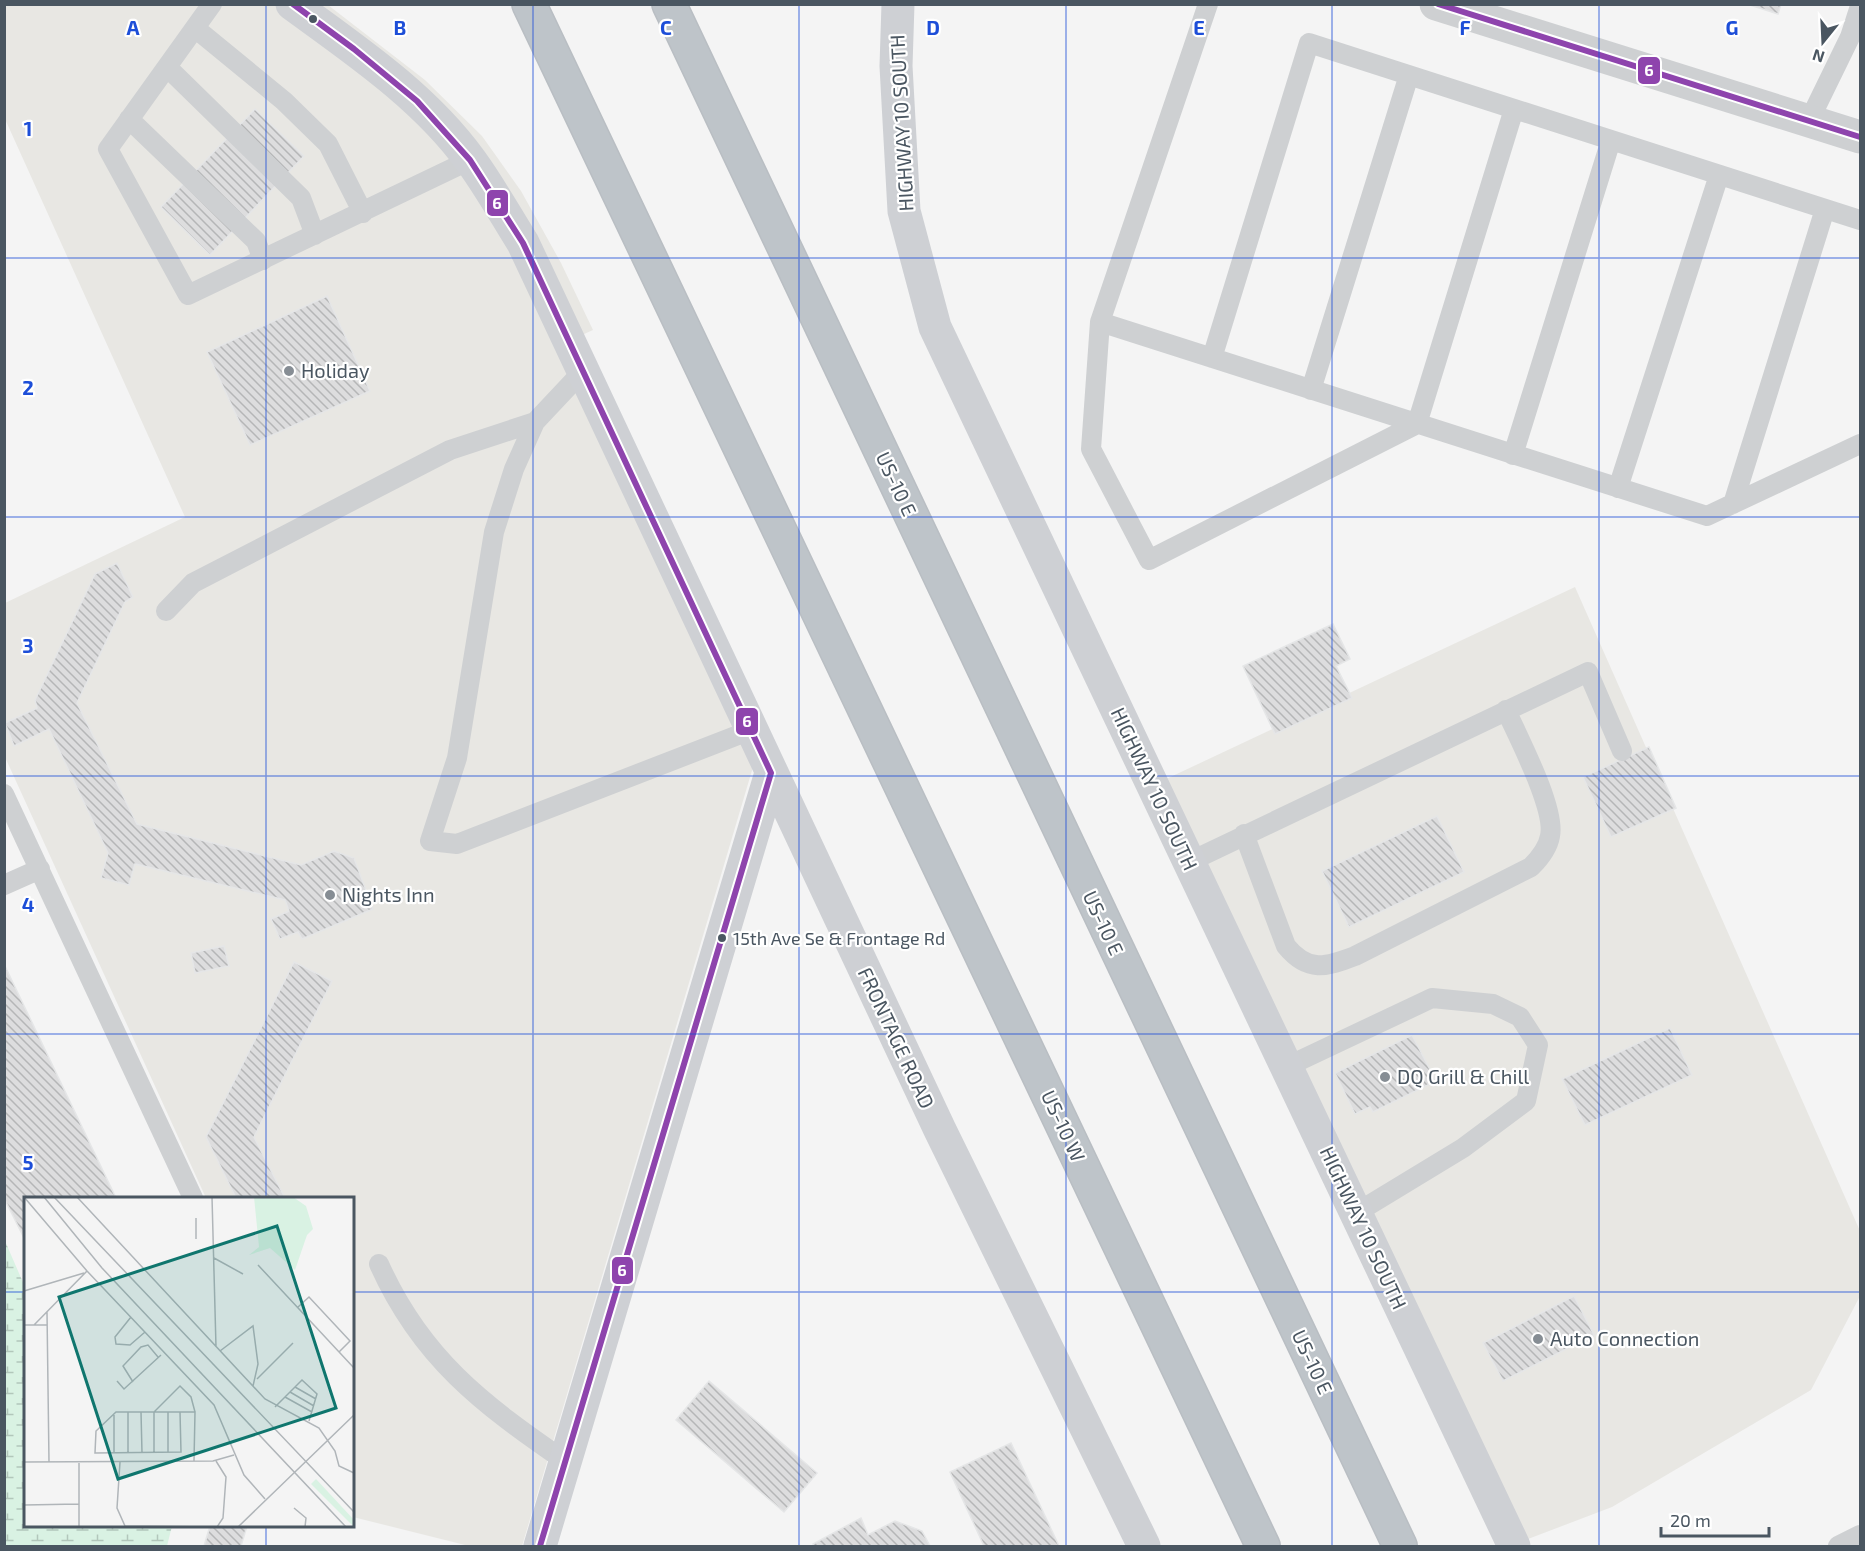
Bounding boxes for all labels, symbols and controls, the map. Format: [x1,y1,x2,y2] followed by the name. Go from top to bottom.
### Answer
[1793,12,1853,72] north arrow
[307,13,319,25] unlabelled marker
[126,15,140,39] text: A
[394,15,406,39] text: B
[660,15,672,39] text: C
[926,15,940,39] text: D
[1193,15,1205,39] text: E
[1459,15,1471,39] text: F
[1726,15,1738,39] text: G
[884,34,918,212] street label: HIGHWAY 10 SOUTH
[1810,46,1827,68] text: N
[1637,56,1661,85] line badge: 6
[1644,60,1654,79] text: 6
[24,116,32,140] text: 1
[486,189,509,217] line badge: 6
[492,193,502,212] text: 6
[301,358,370,382] place label: Holiday
[282,364,296,378] marker: Holiday
[22,375,34,399] text: 2
[872,447,922,520] street label: US-10 E
[22,633,34,657] text: 3
[1107,703,1203,874] street label: HIGHWAY 10 SOUTH
[735,707,759,736] line badge: 6
[742,711,752,730] text: 6
[342,882,435,906] place label: Nights Inn
[1079,886,1129,959] street label: US-10 E
[323,888,337,902] marker: Nights Inn
[22,892,35,916] text: 4
[733,927,945,949] place label: 15th Ave Se & Frontage Rd
[716,932,728,944] marker: 15th Ave Se & Frontage Rd
[854,963,940,1112] street label: FRONTAGE ROAD
[1397,1064,1529,1088] place label: DQ Grill & Chill
[1378,1070,1392,1084] marker: DQ Grill & Chill
[1037,1086,1091,1165] street label: US-10 W
[1316,1142,1412,1313] street label: HIGHWAY 10 SOUTH
[22,1150,34,1174] text: 5
[24,1197,354,1527] inset map
[611,1256,634,1285] line badge: 6
[617,1260,627,1279] text: 6
[1288,1325,1338,1398] street label: US-10 E
[1550,1326,1699,1350] place label: Auto Connection
[1531,1332,1545,1346] marker: Auto Connection
[1661,1500,1769,1538] scale bar
[1670,1509,1711,1531] text: 20 m

